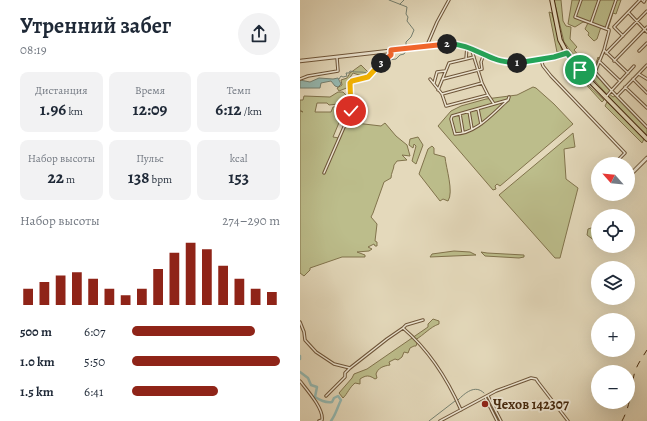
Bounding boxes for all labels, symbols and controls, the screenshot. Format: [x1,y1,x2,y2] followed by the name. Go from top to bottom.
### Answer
[20,11,171,41] text: Утренний забег
[238,13,280,55] button: share
[437,34,457,54] pin: 2
[444,36,450,51] text: 2
[20,41,47,58] text: 08:19
[371,53,391,73] pin: 3
[507,53,527,73] pin: 1
[563,53,597,87] pin
[379,55,383,70] text: 3
[515,55,519,70] text: 1
[569,59,591,81] icon: arrive
[35,83,88,98] text: Дистанция
[135,83,165,98] text: Время
[227,83,251,98] text: Темп
[334,94,368,128] pin
[40,98,66,121] text: 1.96
[133,98,167,121] text: 12:09
[215,98,242,121] text: 6:12
[340,100,362,122] icon: check
[66,104,83,119] text: km
[242,104,262,119] text: /km
[28,151,95,166] text: Набор высоты
[136,151,164,166] text: Пульс
[230,151,247,166] text: kcal
[591,157,635,201] north arrow
[591,157,635,409] map controls
[47,166,64,189] text: 22
[128,166,149,189] text: 138
[228,166,249,189] text: 153
[64,172,75,187] text: m
[149,172,172,187] text: bpm
[591,209,635,253] button: locate
[20,212,100,229] text: Набор высоты
[222,212,280,229] text: 274–290 m
[591,261,635,305] button: layers
[591,313,635,357] button: +
[20,323,52,340] text: 500 m
[84,323,106,340] text: 6:07
[20,353,55,370] text: 1.0 km
[84,353,105,370] text: 5:50
[591,365,635,409] button: −
[20,383,54,400] text: 1.5 km
[84,383,103,400] text: 6:41
[493,395,569,414] place label: Чехов 142307
[480,399,490,409] marker: Чехов 142307

